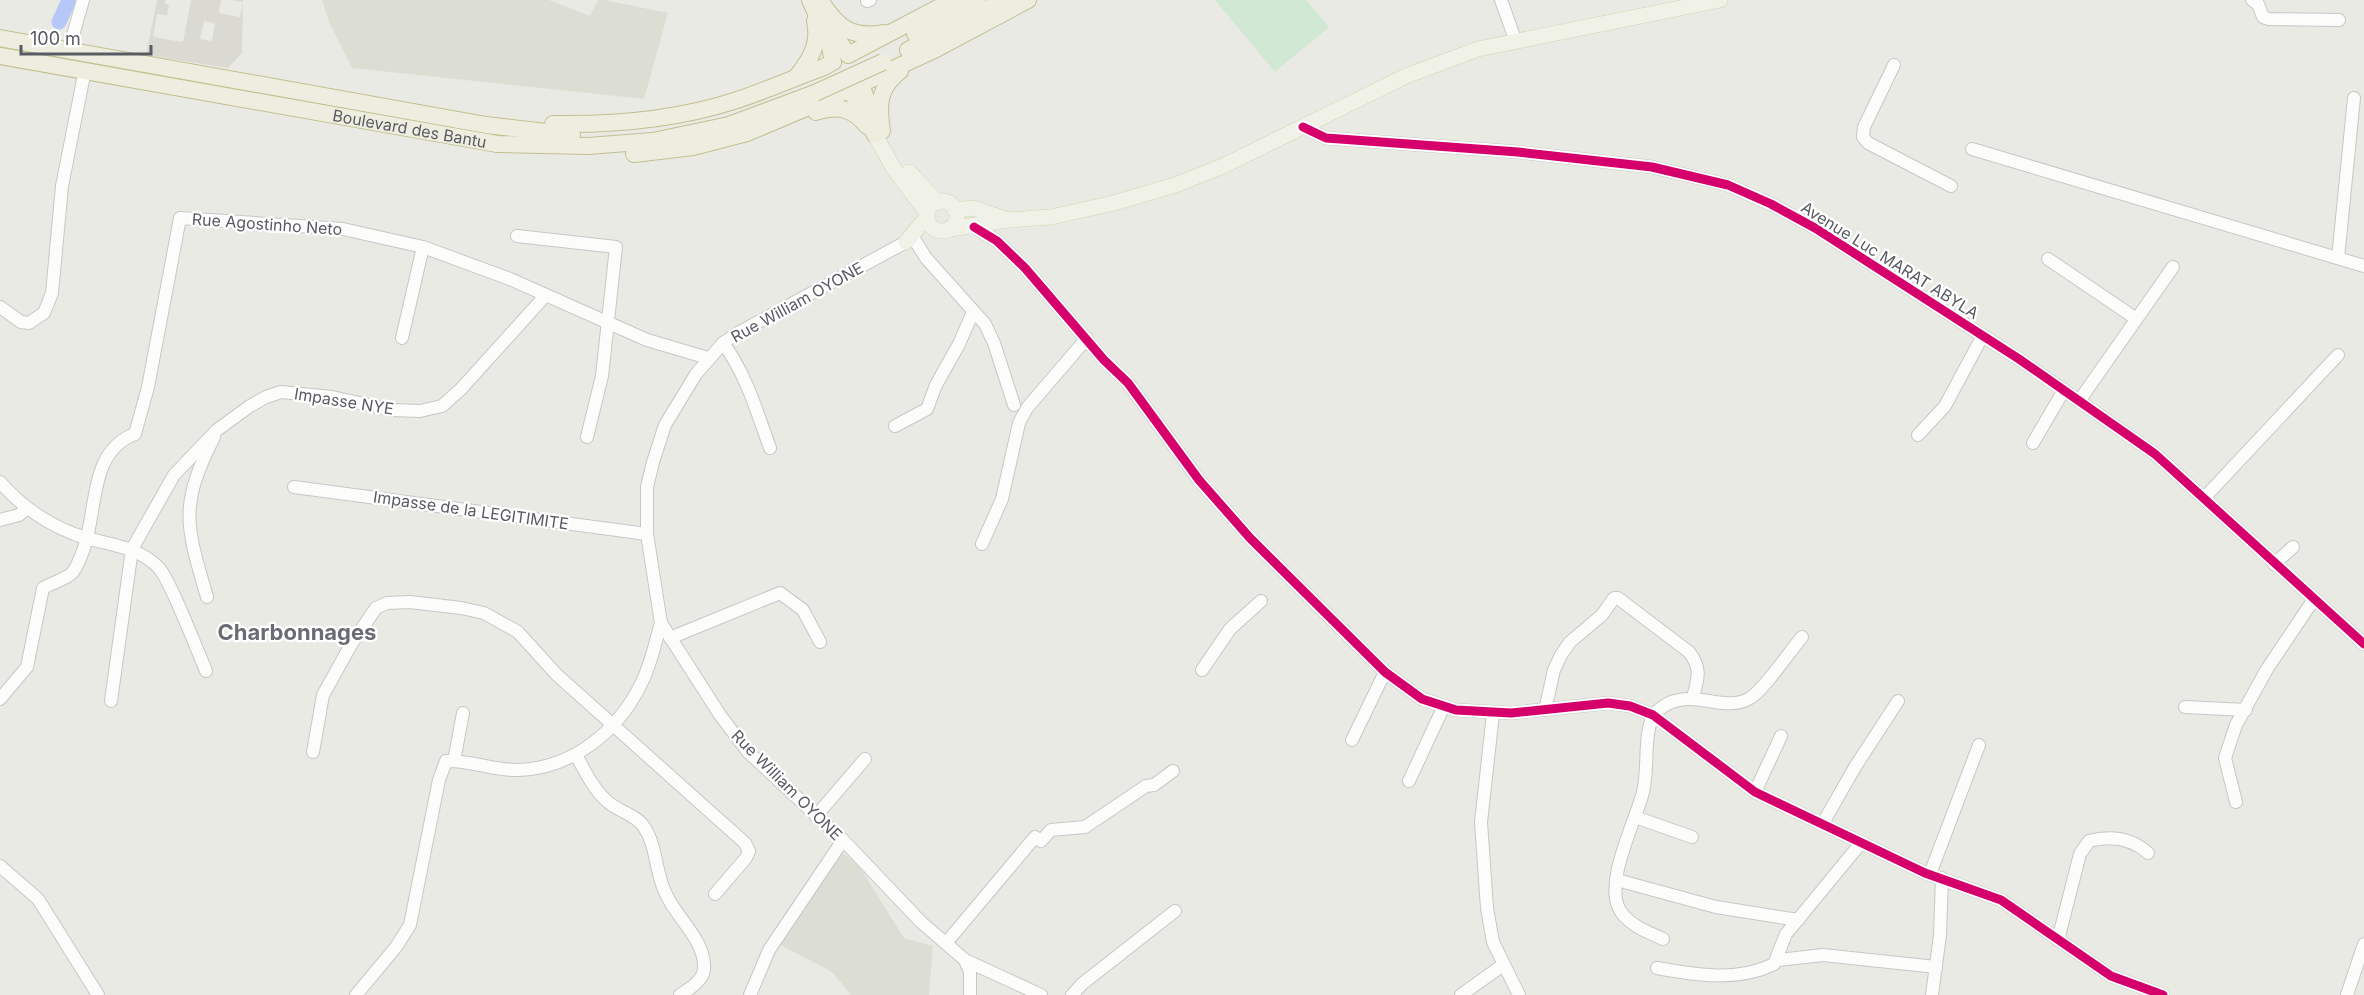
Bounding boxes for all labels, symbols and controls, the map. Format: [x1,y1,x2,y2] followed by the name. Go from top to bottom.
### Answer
[21,18,152,56] scale bar
[30,28,81,49] text: 100 m
[331,105,488,152] street label: Boulevard des Bantu
[1798,197,1982,323] street label: Avenue Luc MARAT ABYLA
[191,209,343,239] street label: Rue Agostinho Neto
[727,257,867,347] street label: Rue William OYONE
[293,383,395,419] street label: Impasse NYE
[372,486,570,534] street label: Impasse de la LEGITIMITE
[218,619,376,645] district label: Charbonnages
[728,726,846,844] street label: Rue William OYONE

